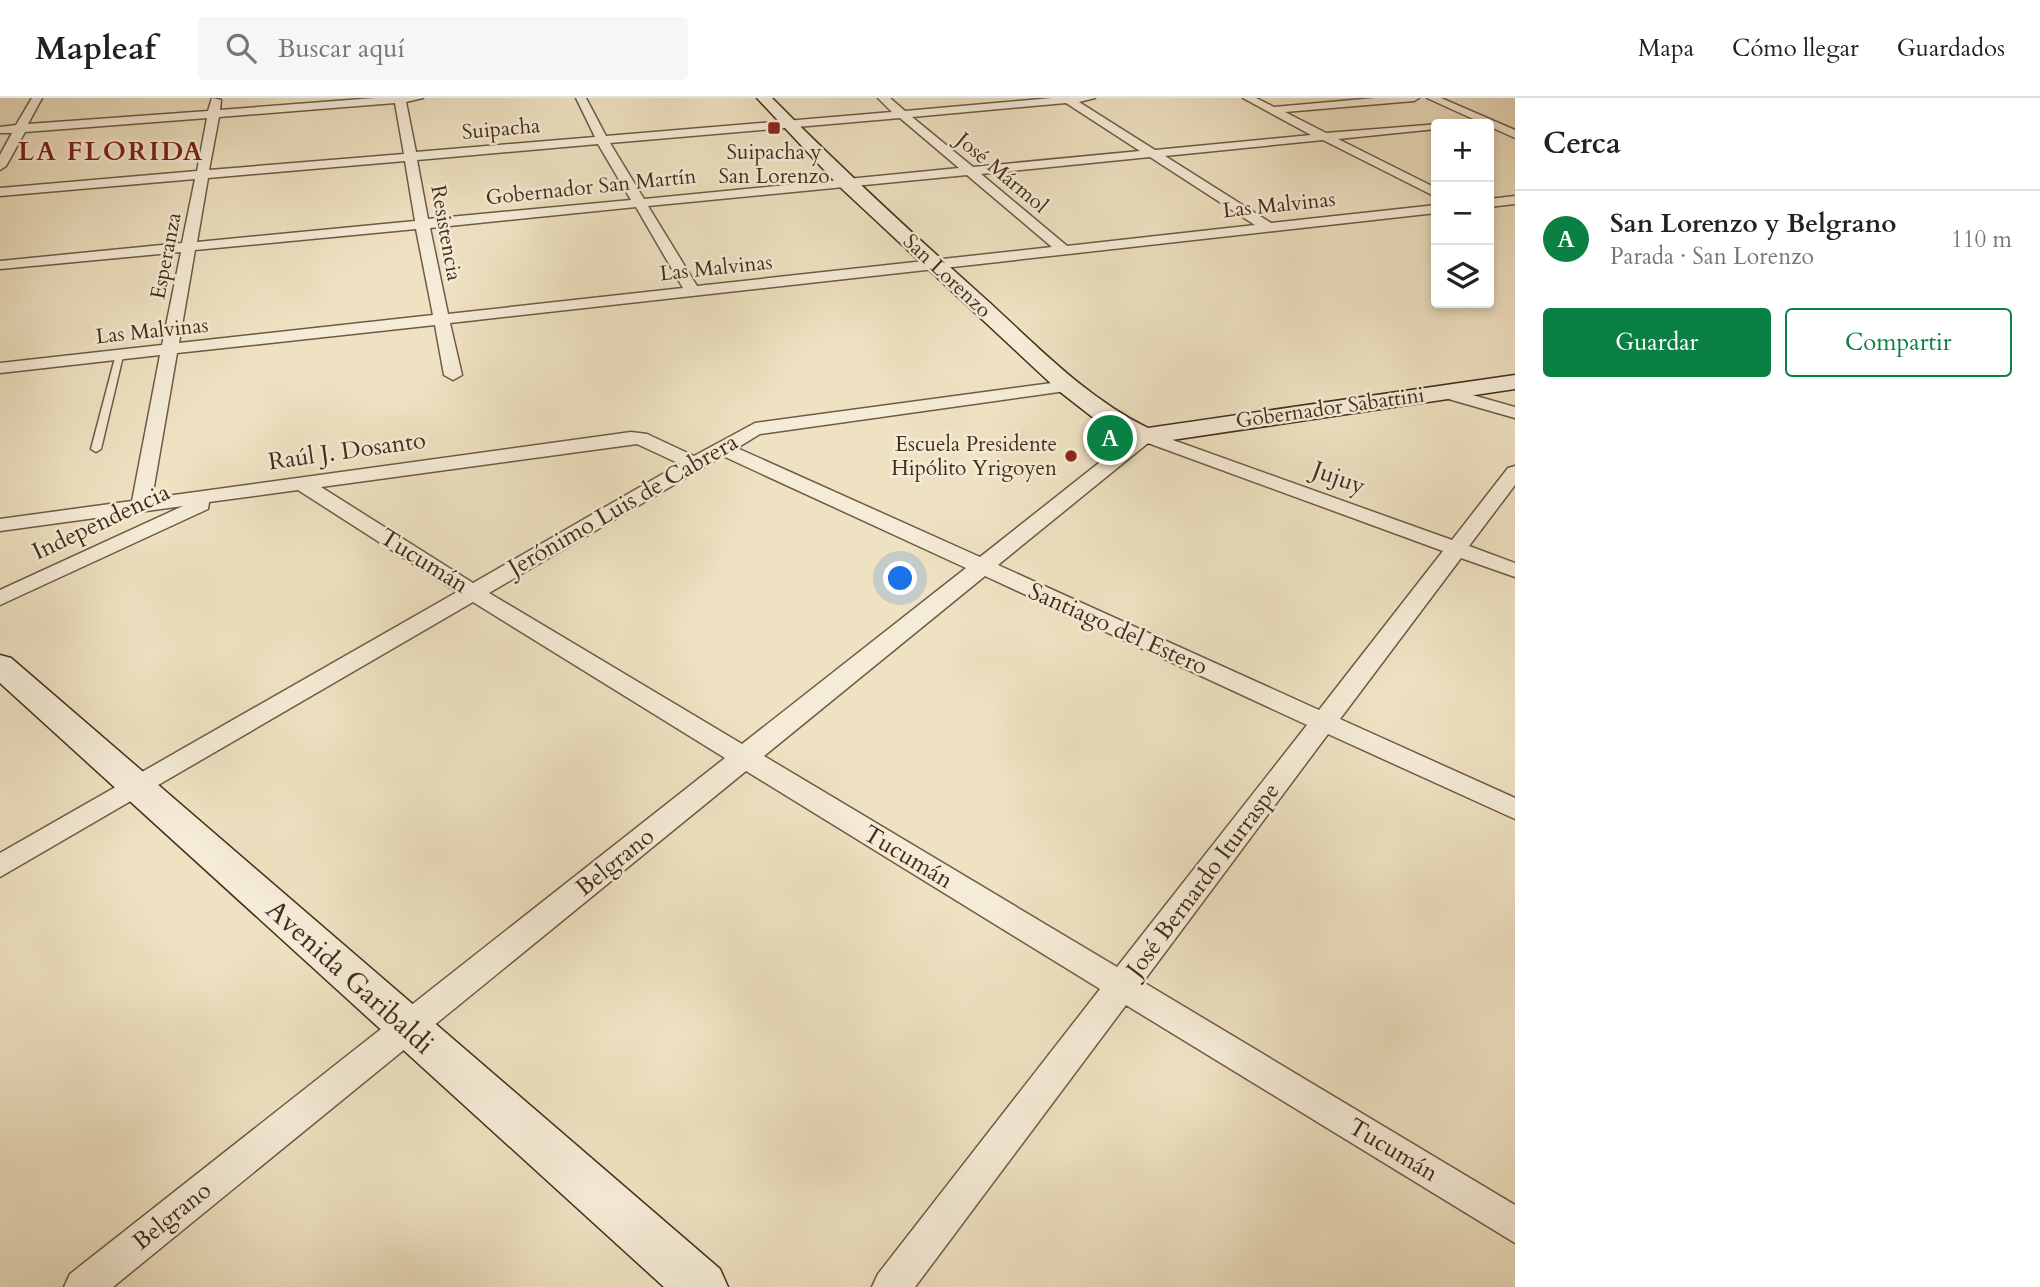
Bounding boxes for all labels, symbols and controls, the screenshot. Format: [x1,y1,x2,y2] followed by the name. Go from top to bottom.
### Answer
[198,17,688,80] search box
[35,26,156,71] text: Mapleaf
[222,29,260,67] icon: search
[278,31,405,66] text: Buscar aquí
[1638,32,1694,65] text: Mapa
[1732,32,1859,65] text: Cómo llegar
[1897,32,2005,65] text: Guardados
[461,111,541,147] street label: Suipacha
[1431,119,1494,308] map controls
[1431,119,1494,182] button: +
[766,120,782,136] marker: Suipacha y San Lorenzo
[1543,123,1621,164] text: Cerca
[948,124,1054,220] street label: José Mármol
[18,134,204,169] district label: LA FLORIDA
[718,138,830,191] place label: Suipacha y San Lorenzo
[484,162,698,212] street label: Gobernador San Martín
[1431,182,1494,245] button: −
[423,183,469,283] street label: Resistencia
[1221,185,1337,225] street label: Las Malvinas
[1610,206,1897,241] text: San Lorenzo y Belgrano
[143,210,189,302] street label: Esperanza
[1557,224,1575,255] text: A
[1951,224,2012,255] text: 110 m
[896,228,998,324] street label: San Lorenzo
[1610,241,1814,272] text: Parada · San Lorenzo
[1431,245,1494,308] button: layers
[658,248,774,288] street label: Las Malvinas
[1543,308,1771,377] button: Guardar
[1785,308,2012,377] button: Compartir
[94,311,210,351] street label: Las Malvinas
[1234,380,1426,436] street label: Gobernador Sabattini
[1087,412,1133,464] pin: A
[266,424,428,478] street label: Raúl J. Dosanto
[499,425,744,586] street label: Jerónimo Luis de Cabrera
[891,430,1057,483] place label: Escuela Presidente Hipólito Yrigoyen
[1063,448,1079,464] marker: Escuela Presidente Hipólito Yrigoyen
[1305,452,1370,503] street label: Jujuy
[27,475,176,568] street label: Independencia
[373,521,475,601] street label: Tucumán
[883,561,917,595] your location
[1023,575,1213,683] street label: Santiago del Estero
[1117,776,1287,987] street label: José Bernardo Iturraspe
[857,817,959,897] street label: Tucumán
[569,820,661,904] street label: Belgrano
[258,891,443,1063] street label: Avenida Garibaldi
[1342,1110,1444,1190] street label: Tucumán
[126,1174,218,1258] street label: Belgrano

